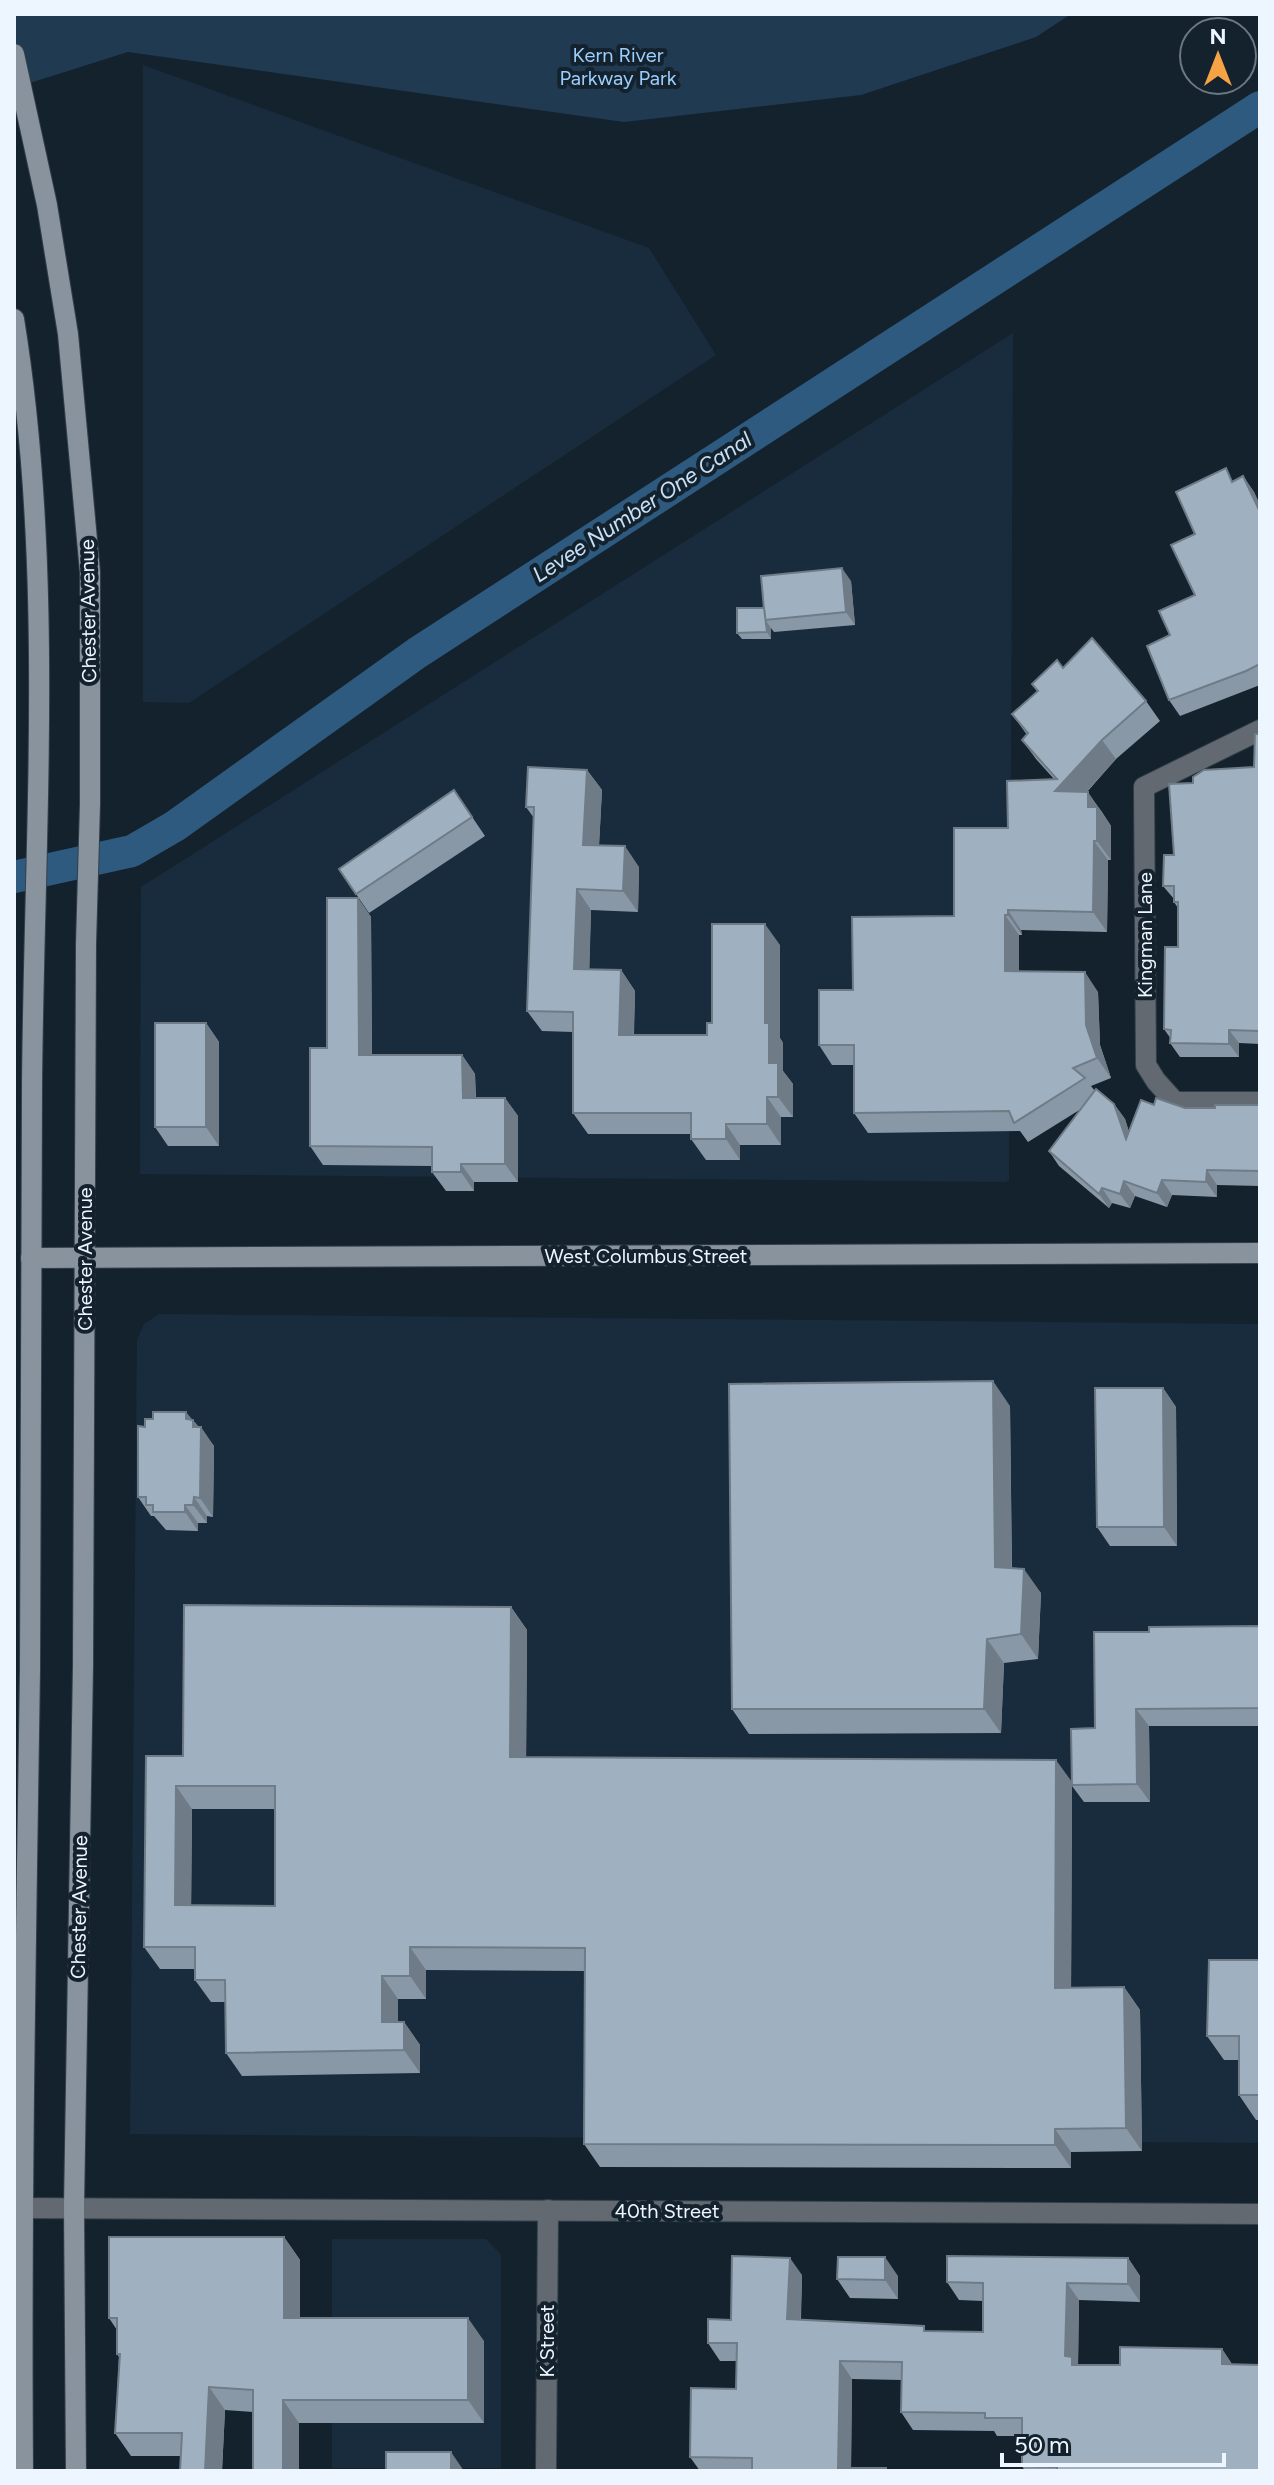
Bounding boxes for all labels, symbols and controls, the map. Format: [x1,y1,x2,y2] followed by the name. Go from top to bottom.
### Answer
[1178,16,1258,96] north arrow
[1209,23,1227,50] text: N
[559,43,677,90] park label: Kern River Parkway Park
[527,426,757,588] water label: Levee Number One Canal
[75,539,101,683] street label: Chester Avenue
[1133,872,1157,998] street label: Kingman Lane
[73,1187,97,1331] street label: Chester Avenue
[545,1244,747,1268] street label: West Columbus Street
[66,1835,92,1979] street label: Chester Avenue
[615,2199,719,2223] street label: 40th Street
[535,2304,559,2378] street label: K Street
[1002,2417,1224,2467] scale bar
[1014,2430,1070,2459] text: 50 m

